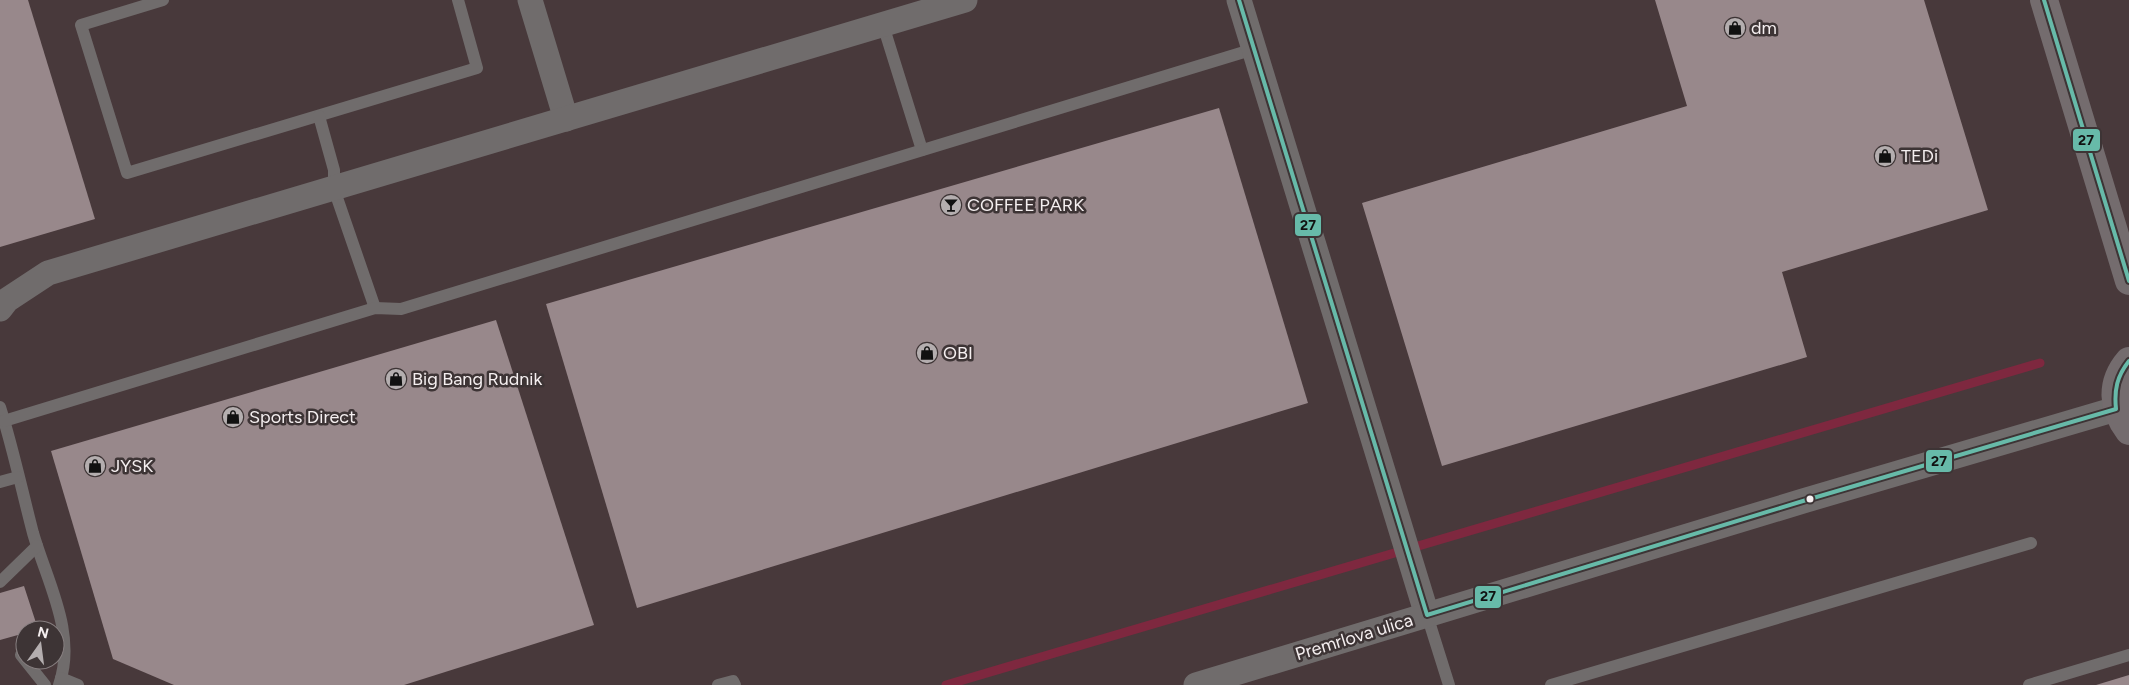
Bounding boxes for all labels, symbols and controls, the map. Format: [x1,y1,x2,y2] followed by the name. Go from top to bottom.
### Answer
[1723,16,1747,40] shop icon: dm
[1751,17,1777,39] place label: dm
[2072,128,2101,152] line badge: 27
[2078,132,2094,149] text: 27
[1873,144,1897,168] shop icon: TEDi
[1901,145,1938,167] place label: TEDi
[939,193,963,217] bar icon: COFFEE PARK
[967,194,1084,216] place label: COFFEE PARK
[1294,213,1322,237] line badge: 27
[1300,217,1316,234] text: 27
[915,341,939,365] shop icon: OBI
[943,342,973,364] place label: OBI
[384,367,408,391] shop icon: Big Bang Rudnik
[412,368,542,390] place label: Big Bang Rudnik
[221,405,245,429] shop icon: Sports Direct
[249,406,356,428] place label: Sports Direct
[1925,449,1953,473] line badge: 27
[1931,453,1947,470] text: 27
[83,454,107,478] shop icon: JYSK
[111,455,153,477] place label: JYSK
[1805,494,1815,504] unlabelled marker
[1474,585,1502,609] line badge: 27
[1480,588,1496,605] text: 27
[1293,609,1415,665] street label: Premrlova ulica
[15,620,65,670] north arrow
[36,623,50,642] text: N

